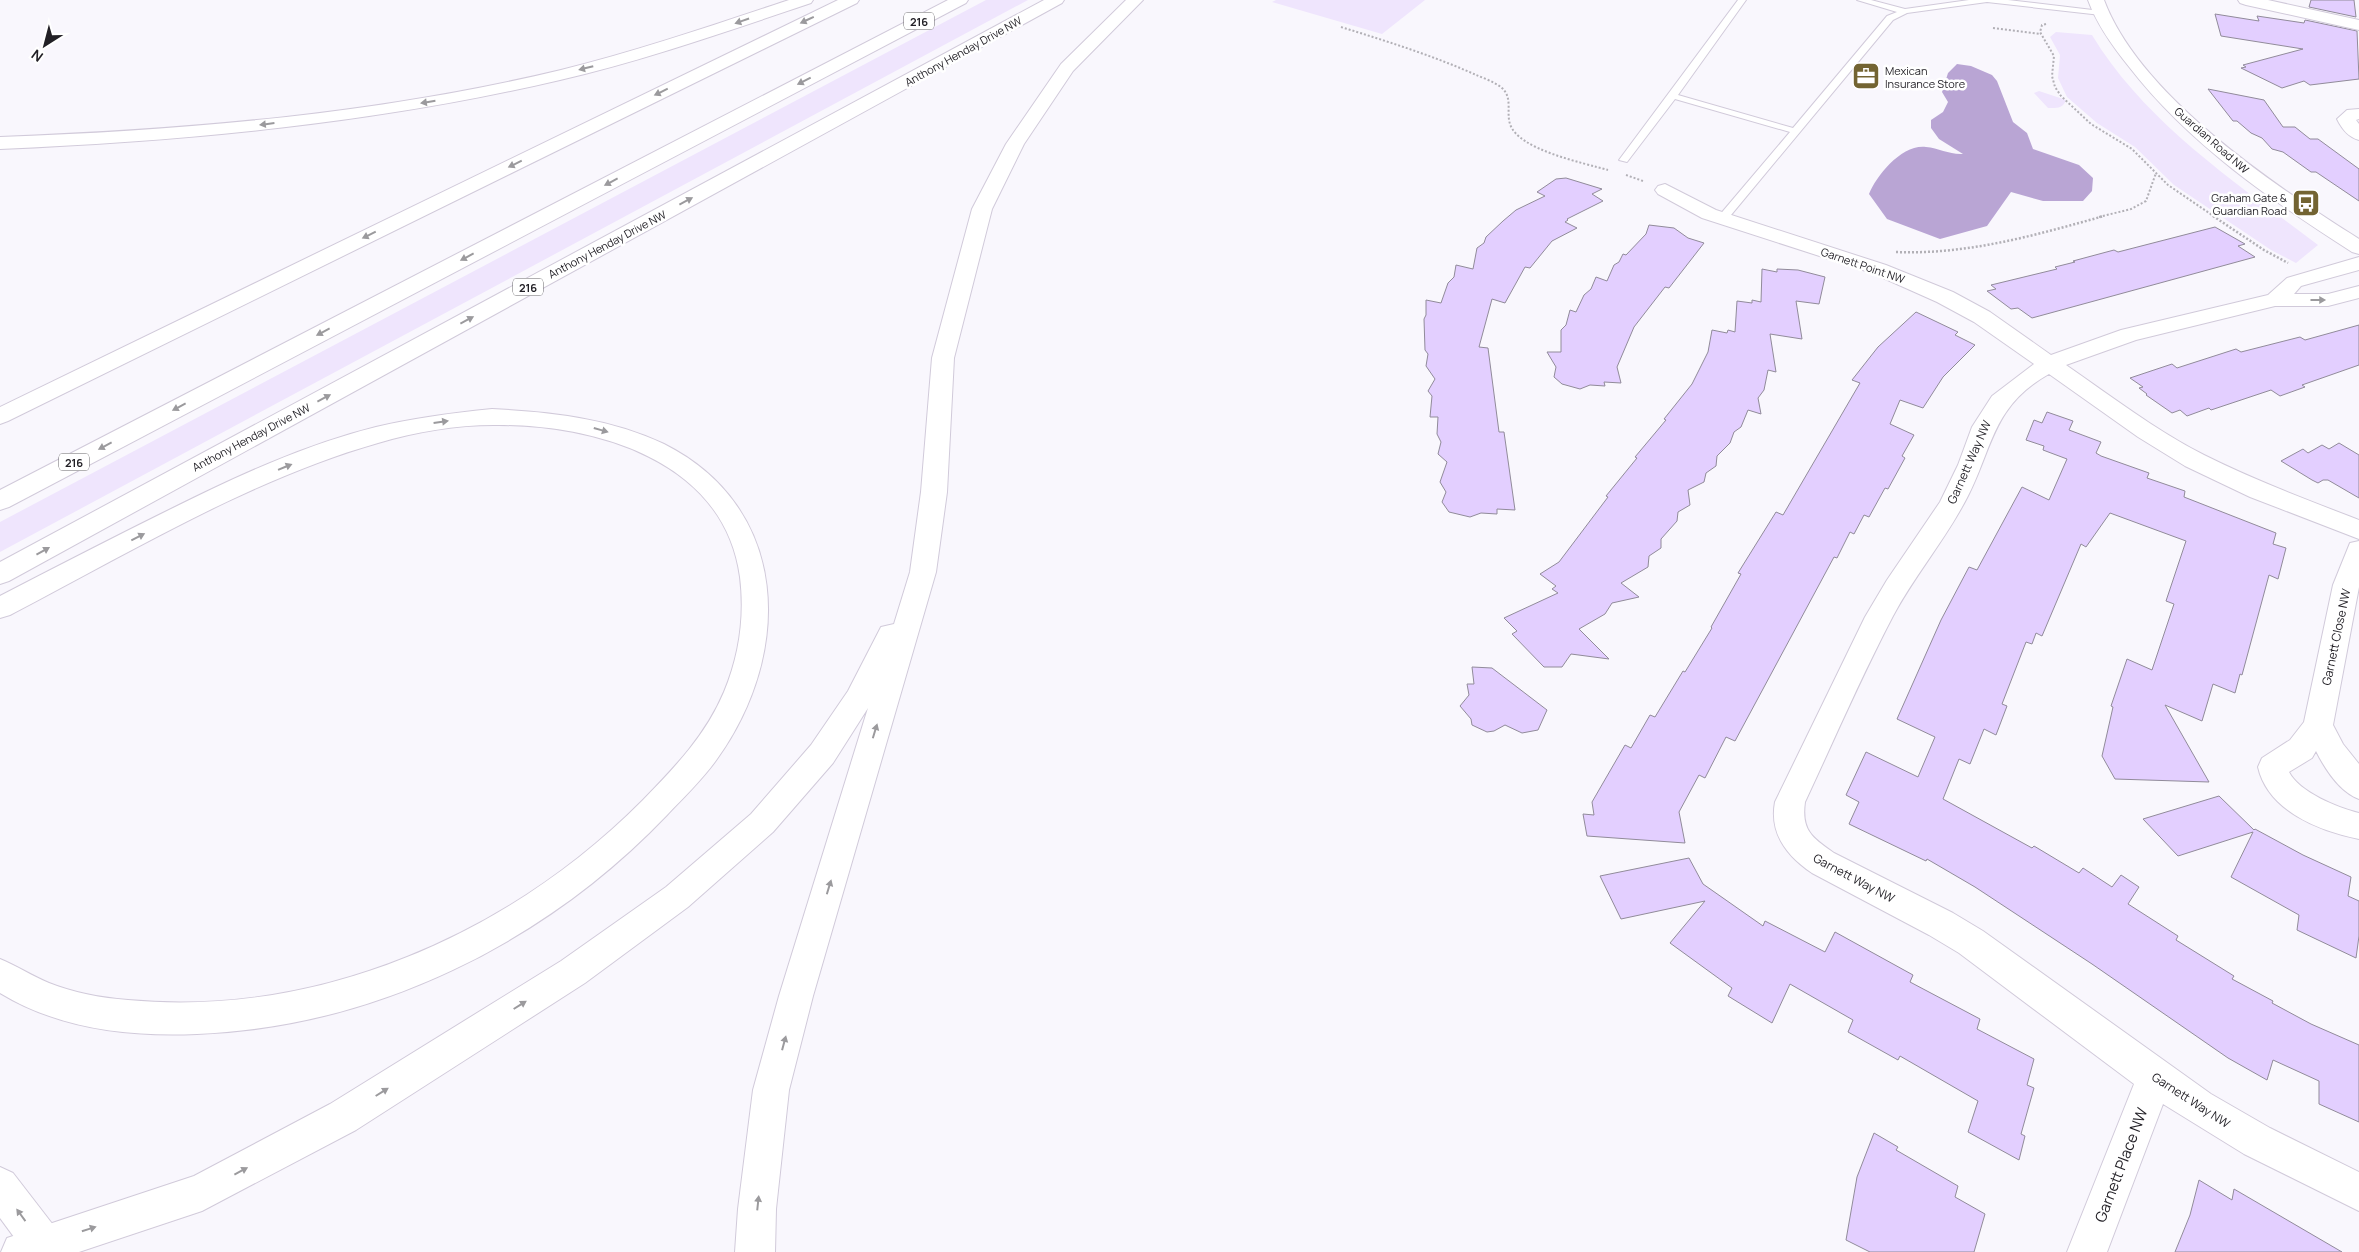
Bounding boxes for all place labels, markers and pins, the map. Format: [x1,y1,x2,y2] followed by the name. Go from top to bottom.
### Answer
[1851,61,1881,91] office icon: Mexican Insurance Store
[1885,63,1966,91] place label: Mexican Insurance Store
[2291,188,2321,218] bus stop icon: Graham Gate & Guardian Road
[2211,190,2288,218] place label: Graham Gate & Guardian Road

